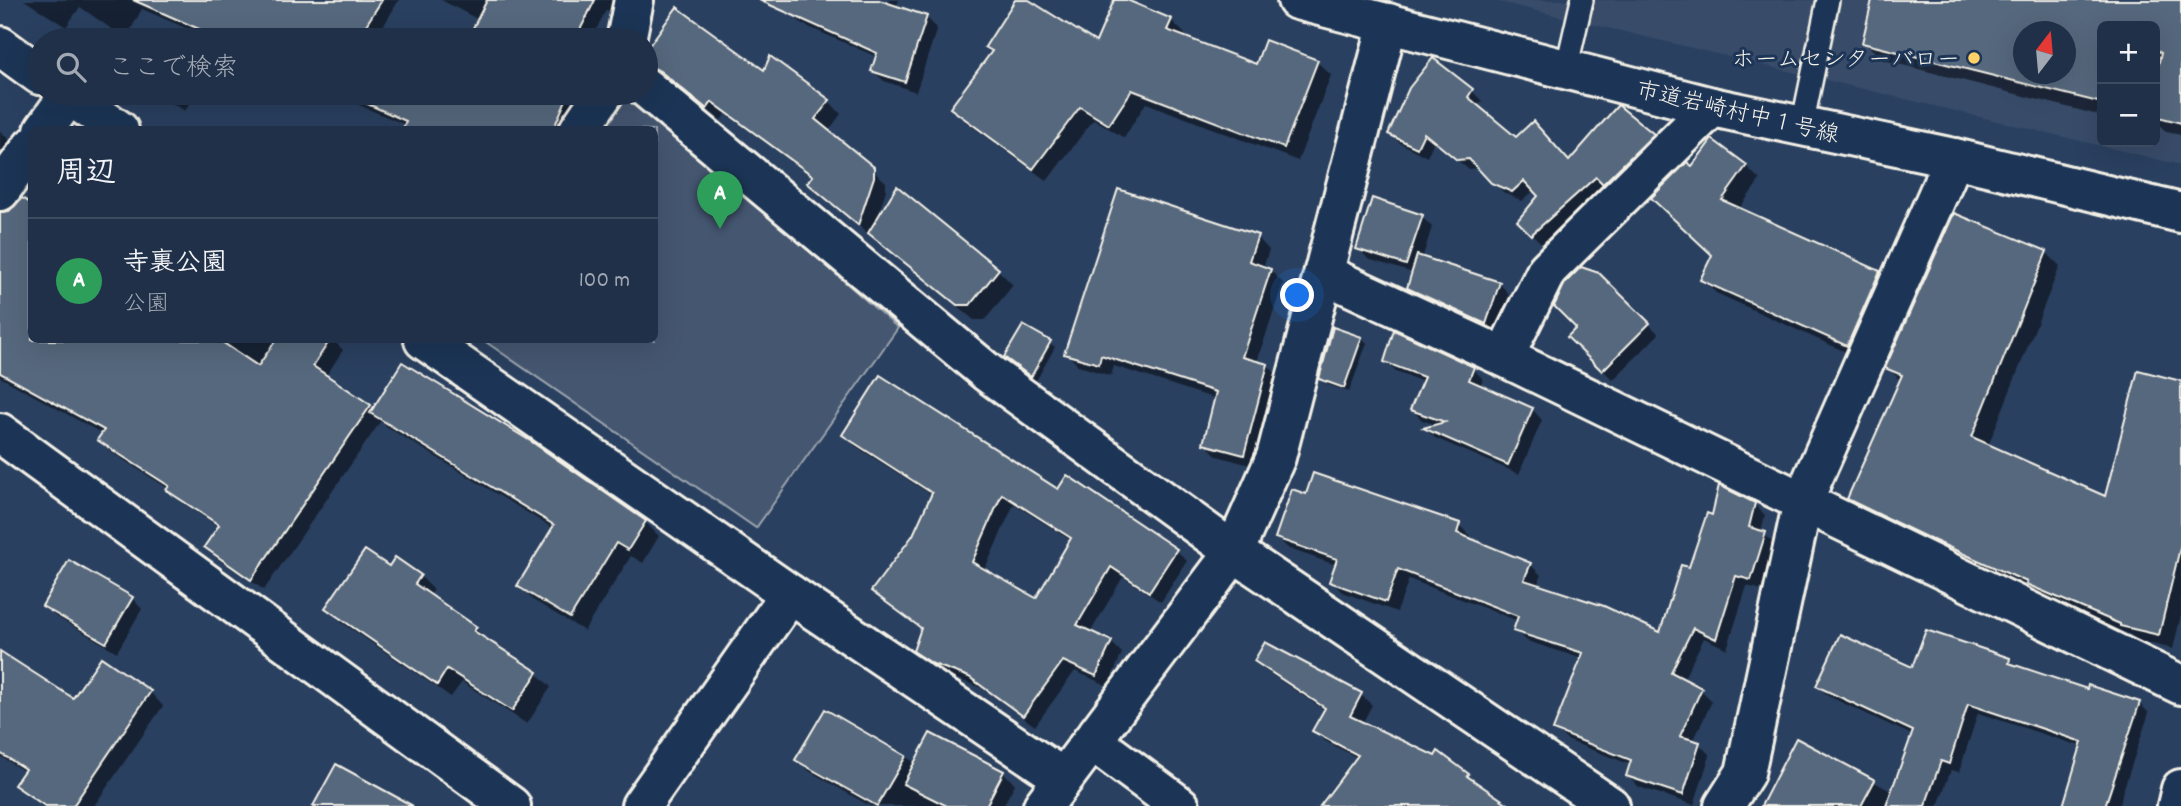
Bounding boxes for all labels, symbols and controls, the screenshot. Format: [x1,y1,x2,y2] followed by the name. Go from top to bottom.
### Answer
[2013,21,2076,84] north arrow
[2097,21,2160,147] map controls
[2097,21,2160,84] button: +
[28,28,658,105] search box
[1732,45,1960,78] place label: ホームセンターバロー
[52,48,90,86] icon: search
[1966,50,1982,66] marker: ホームセンターバロー
[108,51,238,88] text: ここで検索
[1633,75,1842,154] street label: 市道岩崎村中１号線
[2097,84,2160,147] button: −
[56,154,116,197] text: 周辺
[697,171,743,229] pin: A
[123,246,227,283] text: 寺裏公園
[73,265,85,298] text: A
[579,265,630,298] text: 100 m
[1280,278,1314,312] your location
[123,289,169,322] text: 公園

